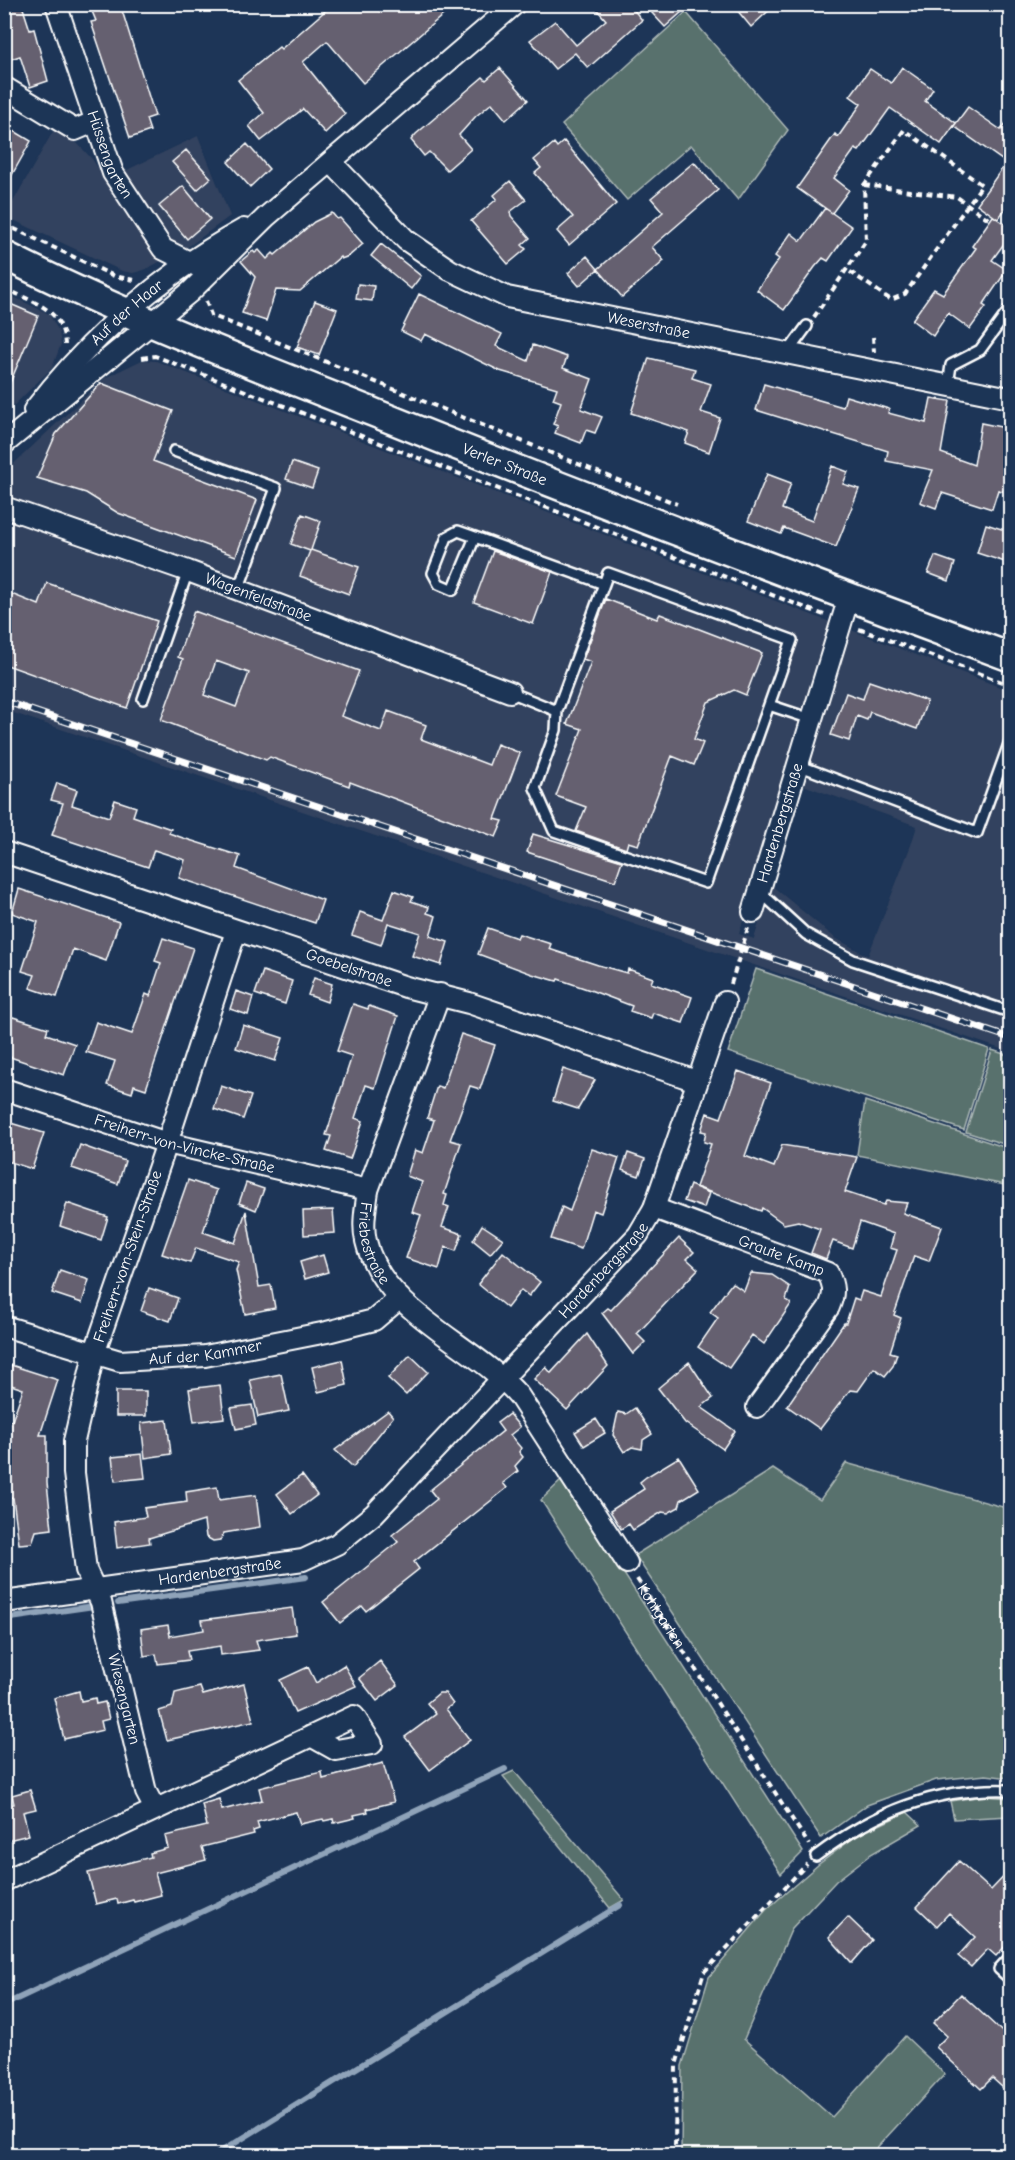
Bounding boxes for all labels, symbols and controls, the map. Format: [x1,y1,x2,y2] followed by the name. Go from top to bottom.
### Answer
[84,108,136,202] street label: Hüssengarten
[87,276,167,349] street label: Auf der Haar
[606,308,692,343] street label: Weserstraße
[460,440,550,489] street label: Verler Straße
[202,569,314,626] street label: Wagenfeldstraße
[753,761,807,885] street label: Hardenbergstraße
[303,945,395,991] street label: Goebelstraße
[92,1111,277,1177] street label: Freiherr-von-Vincke-Straße
[90,1168,166,1345] street label: Freiherr-vom-Stein-Straße
[355,1201,394,1288] street label: Friebestraße
[555,1219,652,1322] street label: Hardenbergstraße
[736,1231,827,1280] street label: Graute Kamp
[148,1336,264,1368] street label: Auf der Kammer
[157,1554,283,1589] street label: Hardenbergstraße
[633,1580,688,1652] street label: Kohlgarten
[104,1652,144,1746] street label: Wiesengarten

